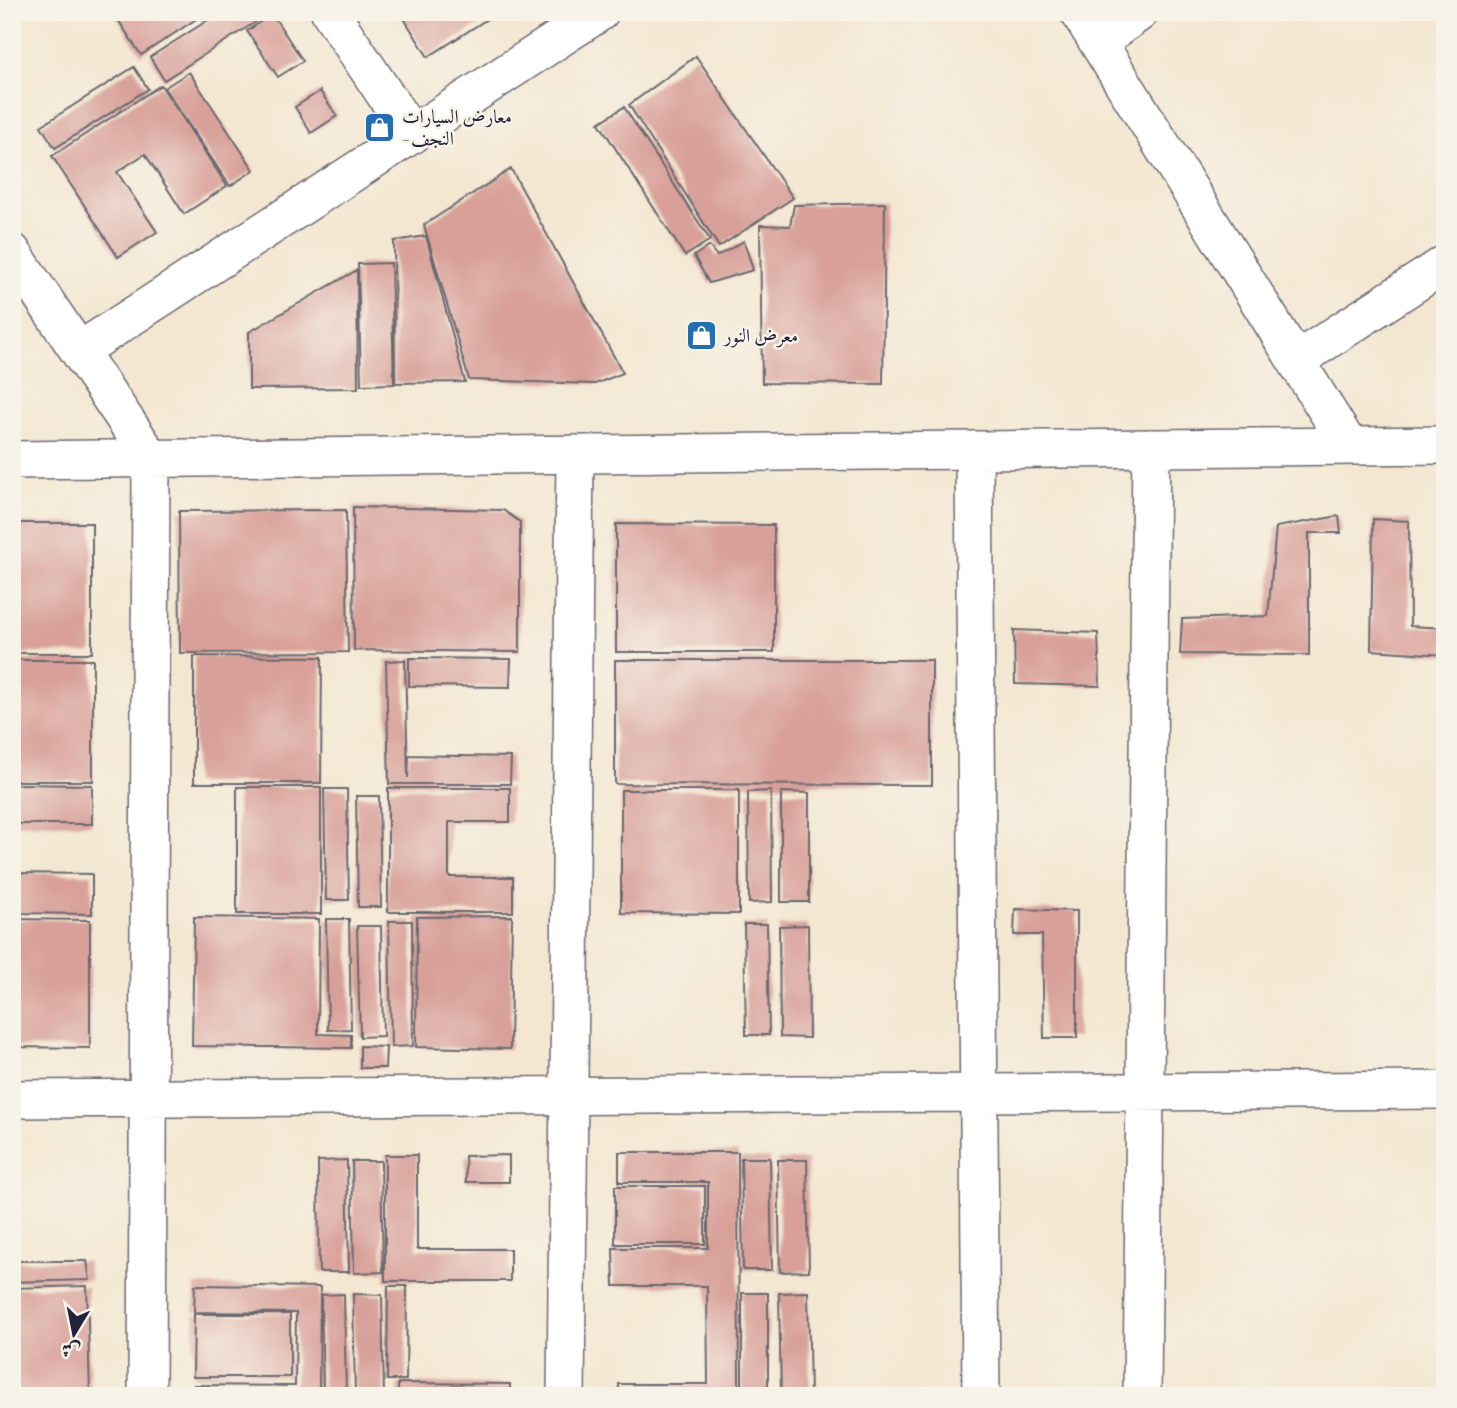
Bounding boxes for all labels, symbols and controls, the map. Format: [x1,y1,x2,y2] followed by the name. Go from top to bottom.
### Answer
[402,106,512,150] place label: معارض السيارات - النجف
[362,110,396,144] shop icon: معارض السيارات - النجف
[684,318,718,352] shop icon: معرض النور
[722,325,798,348] place label: معرض النور
[38,1300,108,1370] north arrow
[60,1337,82,1362] text: ش

